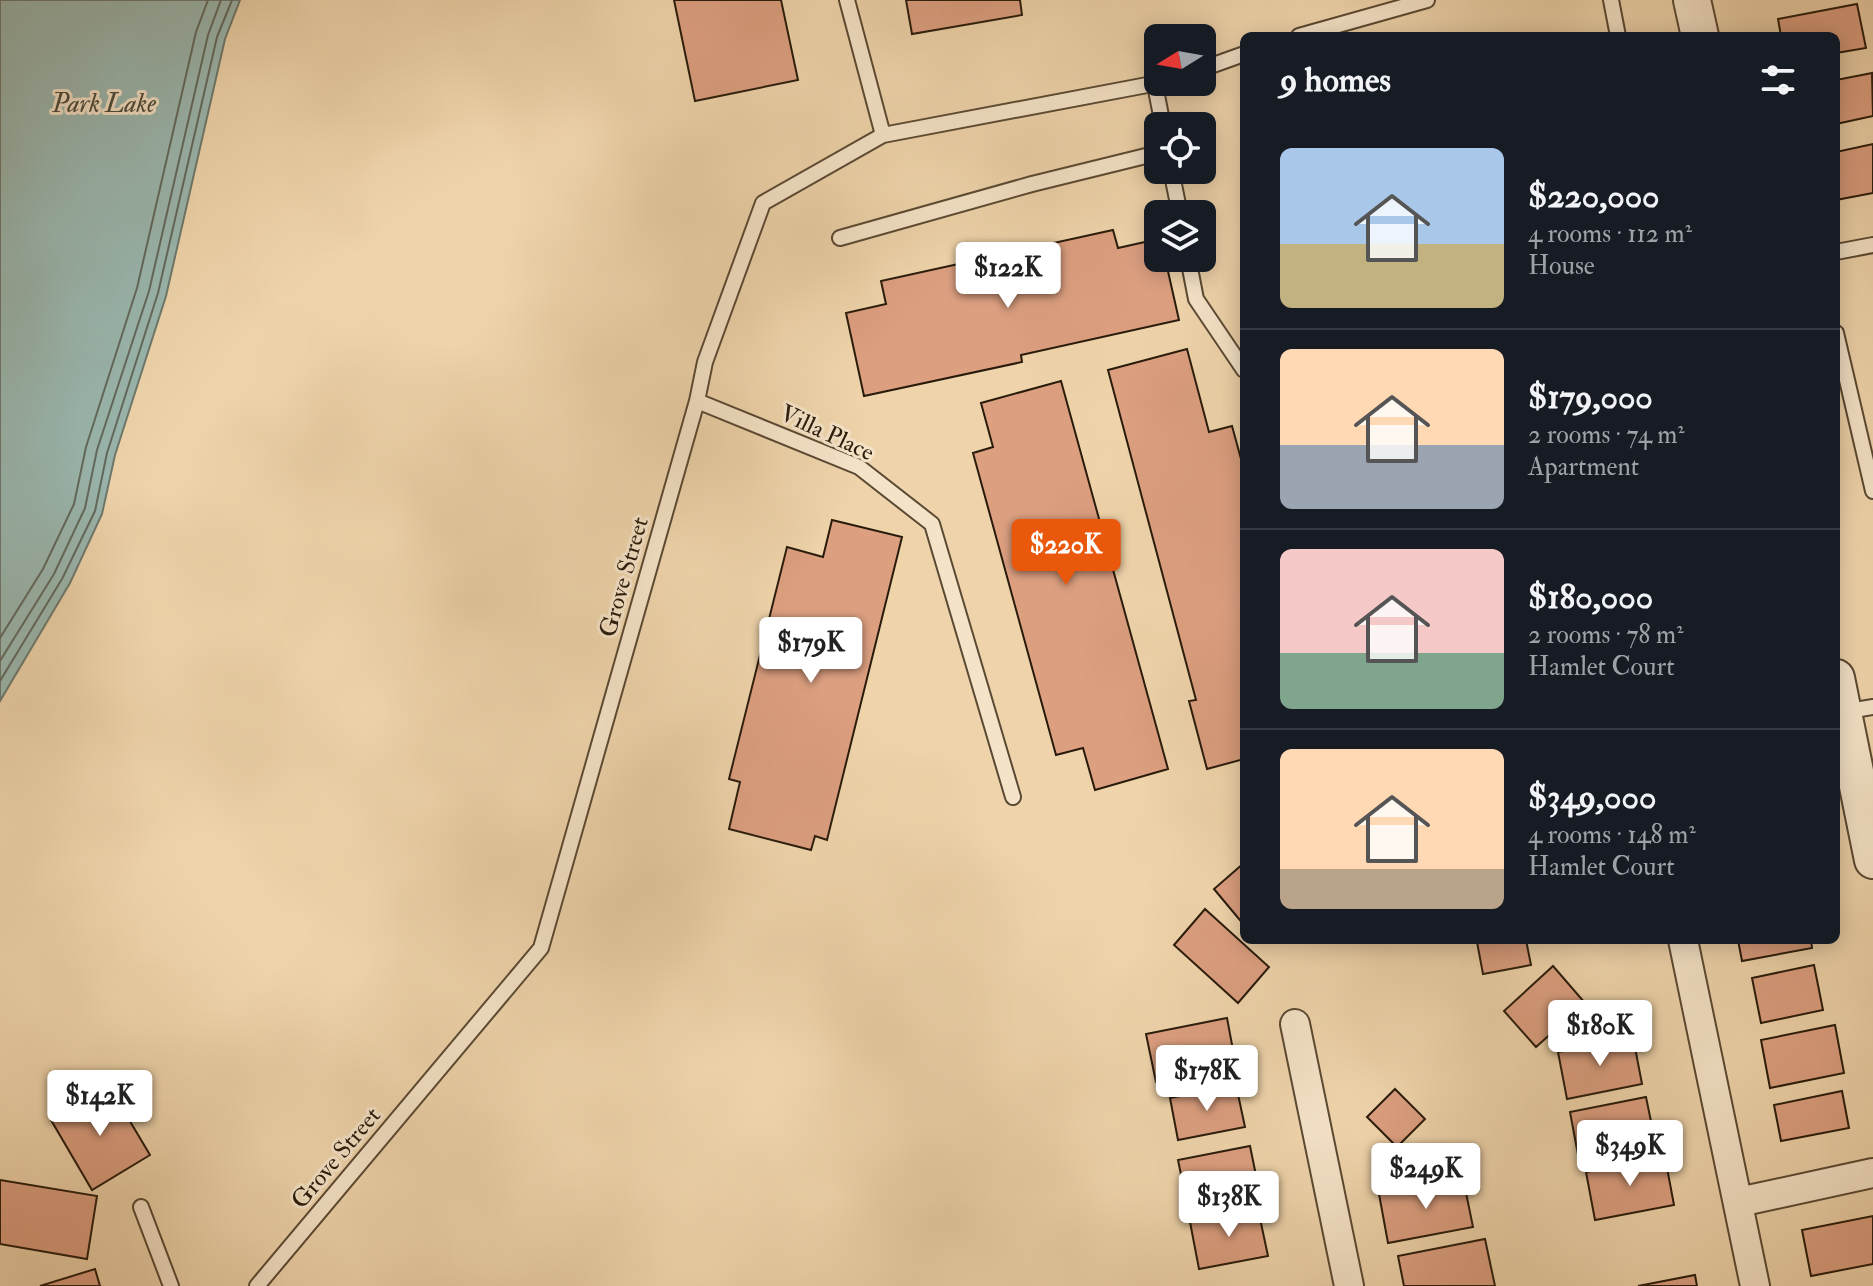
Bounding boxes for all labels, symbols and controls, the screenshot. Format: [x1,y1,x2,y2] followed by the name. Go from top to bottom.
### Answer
[1144,24,1216,96] north arrow
[1144,24,1216,272] map controls
[1756,58,1800,102] icon: filters
[1280,59,1391,102] text: 9 homes
[51,88,156,120] water label: Park Lake
[1144,112,1216,184] button: locate
[1528,175,1660,218] text: $220,000
[1344,180,1440,276] icon: home
[1144,200,1216,272] button: layers
[1528,218,1692,250] text: 4 rooms · 112 m²
[952,242,1064,310] pin: $122K
[1528,250,1595,282] text: House
[974,252,1042,284] text: $122K
[1528,376,1653,419] text: $179,000
[1344,381,1440,477] icon: home
[775,398,879,468] street label: Villa Place
[1528,419,1685,451] text: 2 rooms · 74 m²
[1528,451,1639,483] text: Apartment
[592,513,656,641] street label: Grove Street
[1010,519,1122,587] pin: $220K
[1030,529,1102,561] text: $220K
[1528,576,1653,619] text: $180,000
[1344,581,1440,677] icon: home
[755,617,867,685] pin: $179K
[1528,619,1684,651] text: 2 rooms · 78 m²
[777,627,845,659] text: $179K
[1528,651,1675,683] text: Hamlet Court
[1528,776,1656,819] text: $349,000
[1344,781,1440,877] icon: home
[1528,819,1696,851] text: 4 rooms · 148 m²
[1528,851,1675,883] text: Hamlet Court
[1544,1000,1656,1068] pin: $180K
[1566,1010,1634,1042] text: $180K
[1151,1045,1263,1113] pin: $178K
[1174,1055,1240,1087] text: $178K
[44,1070,156,1138] pin: $142K
[65,1080,135,1112] text: $142K
[284,1101,388,1215] street label: Grove Street
[1574,1120,1686,1188] pin: $349K
[1595,1130,1665,1162] text: $349K
[1370,1143,1482,1211] pin: $249K
[1389,1153,1463,1185] text: $249K
[1173,1171,1285,1239] pin: $138K
[1197,1181,1261,1213] text: $138K

